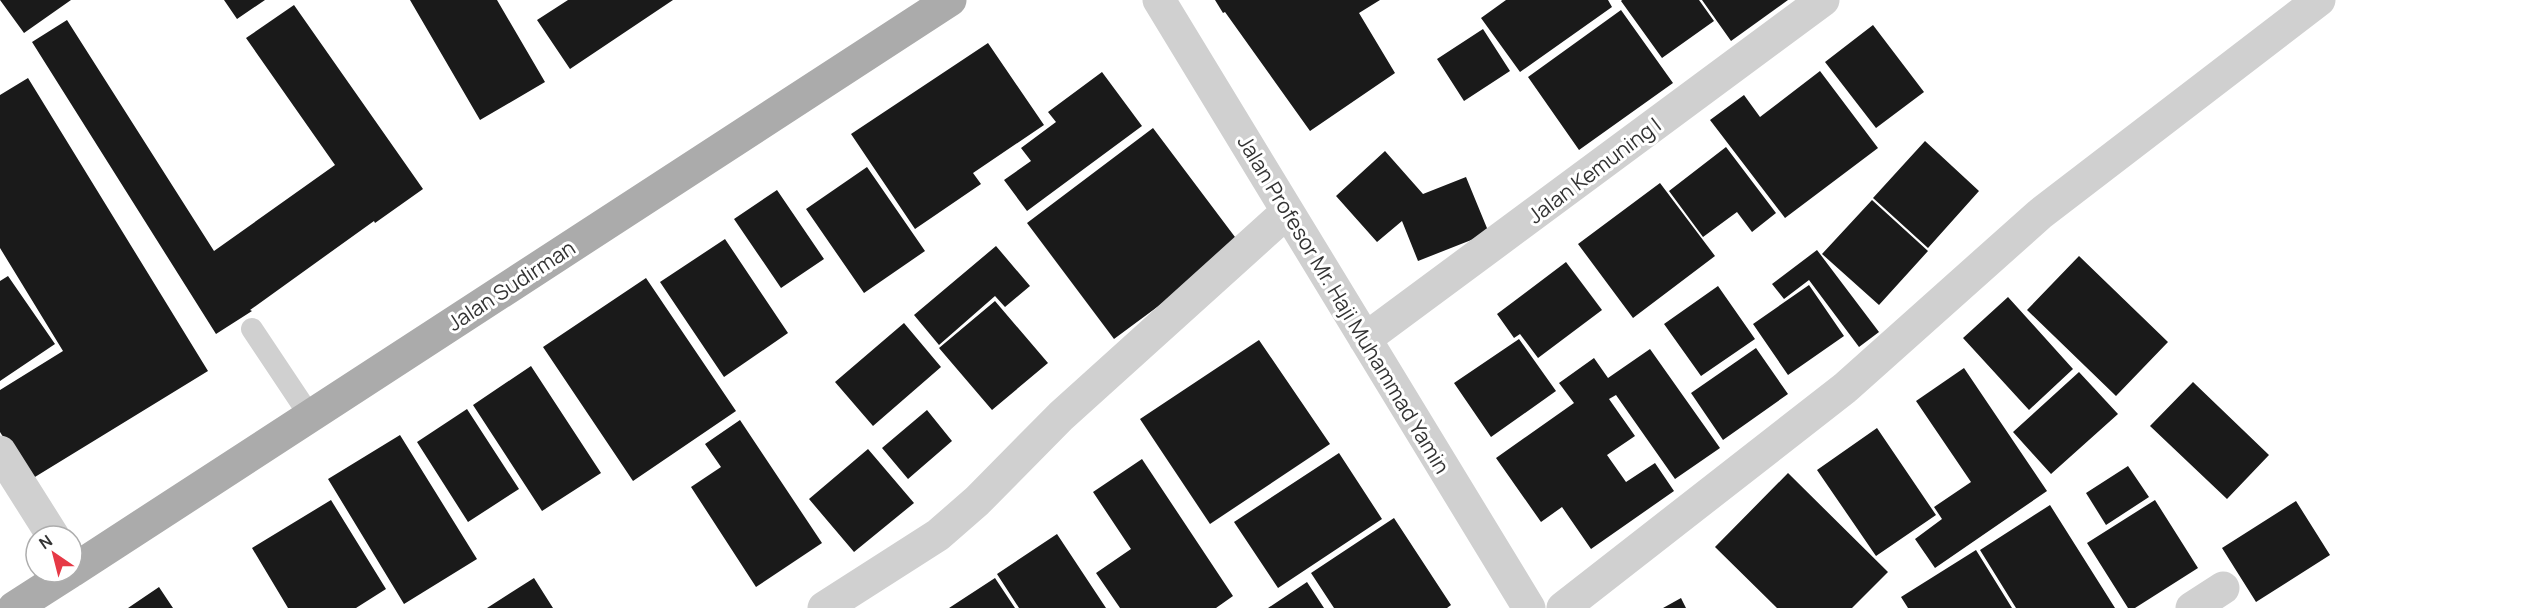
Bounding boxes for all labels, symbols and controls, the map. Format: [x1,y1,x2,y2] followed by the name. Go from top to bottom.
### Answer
[1522,111,1666,229] street label: Jalan Kemuning I
[1232,130,1456,478] street label: Jalan Profesor Mr. Haji Muhammad Yamin
[442,233,580,337] street label: Jalan Sudirman
[24,524,84,584] north arrow
[34,529,56,554] text: N

